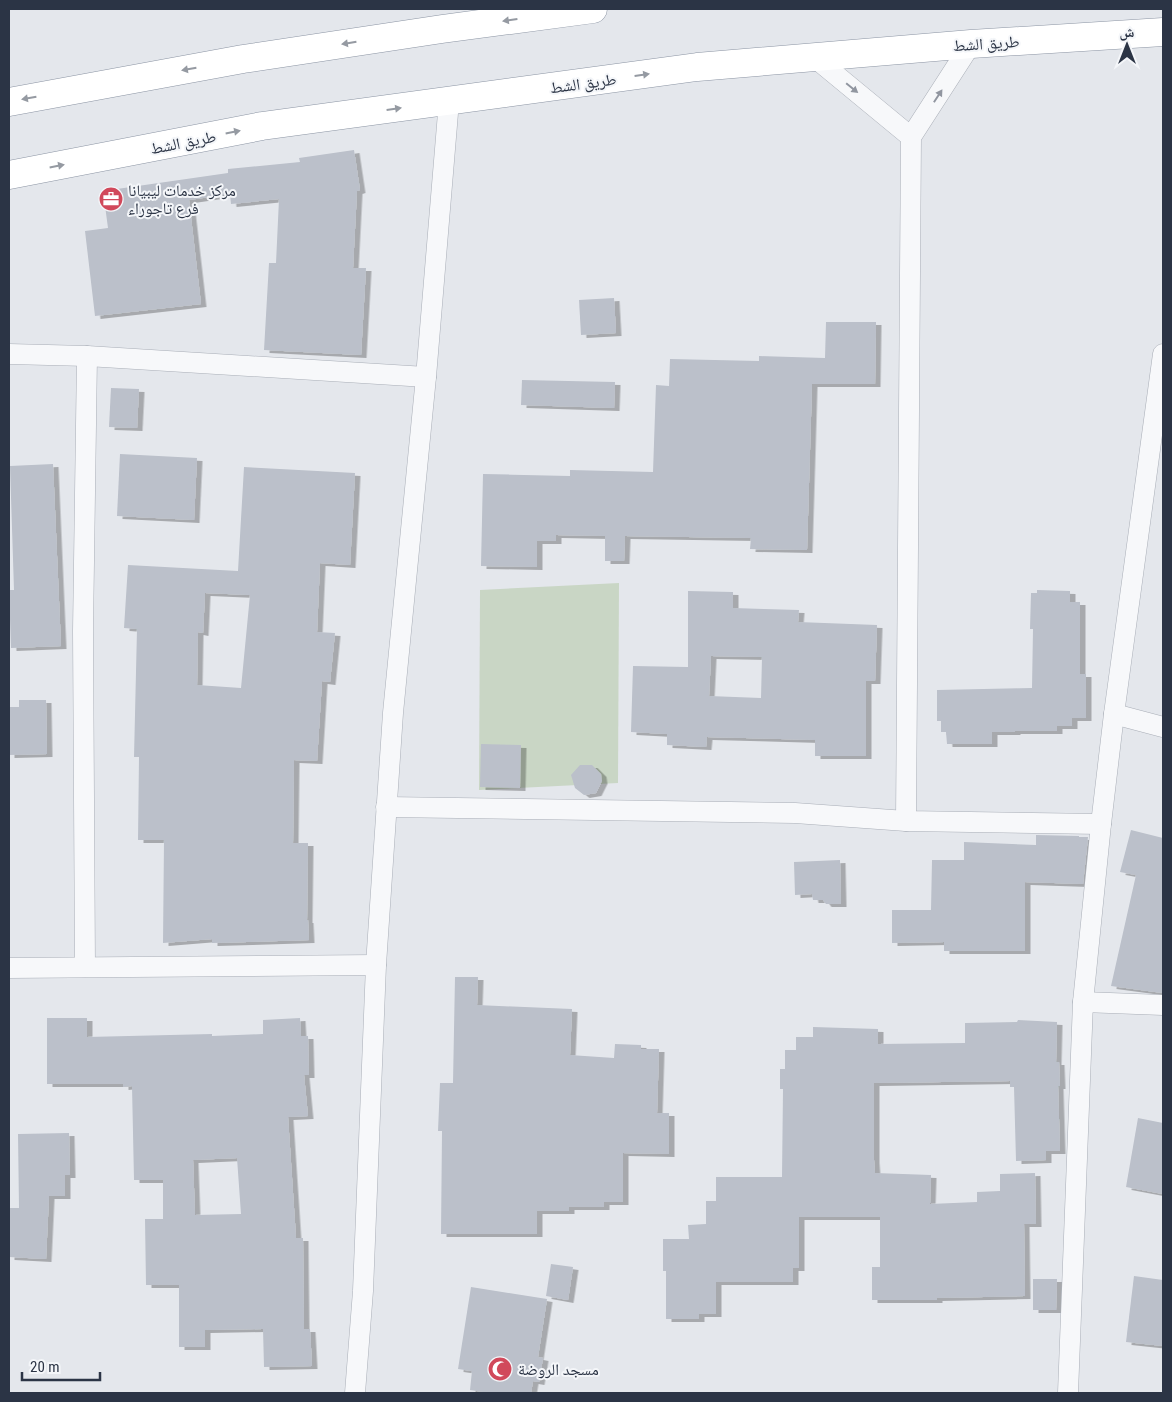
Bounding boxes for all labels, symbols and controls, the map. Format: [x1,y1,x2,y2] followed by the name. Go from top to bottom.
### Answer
[502,16,518,24] one-way arrow
[1102,20,1152,70] north arrow
[1120,24,1135,41] text: ش
[952,32,1020,56] street label: طريق الشط
[341,39,357,47] one-way arrow
[181,65,197,73] one-way arrow
[549,69,618,99] street label: طريق الشط
[634,71,650,79] one-way arrow
[845,83,858,94] one-way arrow
[933,90,942,103] one-way arrow
[21,95,37,103] one-way arrow
[387,105,403,113] one-way arrow
[149,127,218,159] street label: طريق الشط
[226,128,241,136] one-way arrow
[49,162,64,170] one-way arrow
[128,181,236,219] place label: مركز خدمات ليبيانا فرع تاجوراء
[98,186,124,212] office icon: مركز خدمات ليبيانا فرع تاجوراء
[22,1350,100,1382] scale bar
[487,1356,513,1382] mosque icon: مسجد الروضة
[30,1358,60,1376] text: 20 m
[518,1360,599,1379] place label: مسجد الروضة

